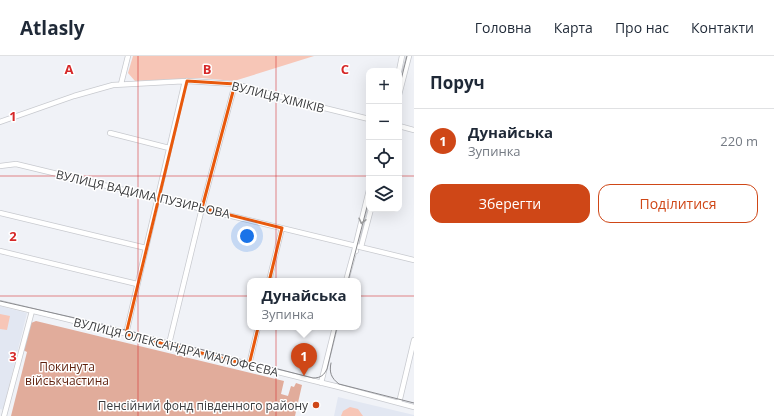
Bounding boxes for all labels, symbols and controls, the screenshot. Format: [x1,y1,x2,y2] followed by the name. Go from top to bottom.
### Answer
[20,15,85,41] text: Atlasly
[475,18,532,37] text: Головна
[554,18,593,37] text: Карта
[615,18,669,37] text: Про нас
[691,18,754,37] text: Контакти
[65,60,74,78] text: A
[203,60,212,78] text: B
[341,60,349,78] text: C
[366,68,402,212] map controls
[366,68,402,104] button: +
[430,71,485,94] text: Поруч
[230,77,326,117] street label: ВУЛИЦЯ ХІМІКІВ
[366,104,402,140] button: −
[9,107,17,125] text: 1
[468,122,553,142] text: Дунайська
[439,132,447,150] text: 1
[720,132,758,150] text: 220 m
[366,140,402,176] button: locate
[468,142,521,160] text: Зупинка
[54,166,232,222] street label: ВУЛИЦЯ ВАДИМА ПУЗИРЬОВА
[366,176,402,212] button: layers
[430,184,590,223] button: Зберегти
[598,184,758,223] button: Поділитися
[358,218,366,224] one-way arrow
[237,226,257,246] your location
[9,227,17,245] text: 2
[247,278,361,330] popup
[261,285,347,305] text: Дунайська
[261,305,314,323] text: Зупинка
[72,313,281,381] street label: ВУЛИЦЯ ОЛЕКСАНДРА МАЛОФЄЄВА
[291,343,317,376] pin: 1
[9,347,17,365] text: 3
[25,358,109,389] park label: Покинута військчастина
[98,397,309,414] place label: Пенсійний фонд південного району
[311,400,321,410] marker: Пенсійний фонд південного району

